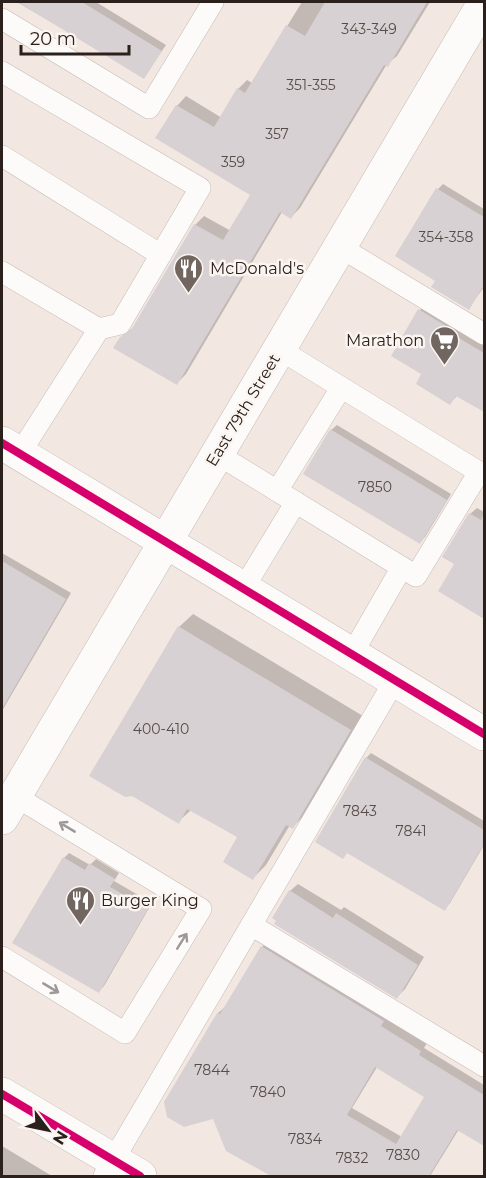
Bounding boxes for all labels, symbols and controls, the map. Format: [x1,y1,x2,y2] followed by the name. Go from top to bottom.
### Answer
[21,18,129,56] scale bar
[341,20,397,38] house number: 343-349
[30,28,76,50] text: 20 m
[286,76,336,94] house number: 351-355
[265,125,289,143] house number: 357
[221,153,245,171] house number: 359
[419,228,473,246] house number: 354-358
[173,252,205,294] restaurant icon: McDonald's
[210,259,304,278] place label: McDonald's
[429,324,461,366] supermarket icon: Marathon
[346,331,424,350] place label: Marathon
[202,350,284,470] street label: East 79th Street
[358,478,392,496] house number: 7850
[133,720,189,738] house number: 400-410
[343,802,377,820] house number: 7843
[59,820,76,832] one-way arrow
[396,822,426,840] house number: 7841
[64,884,96,926] restaurant icon: Burger King
[101,891,199,910] place label: Burger King
[177,933,189,950] one-way arrow
[42,982,59,994] one-way arrow
[194,1061,230,1079] house number: 7844
[250,1083,286,1101] house number: 7840
[18,1100,78,1160] north arrow
[49,1127,72,1148] text: N
[288,1130,323,1148] house number: 7834
[386,1146,420,1164] house number: 7830
[336,1149,368,1167] house number: 7832

